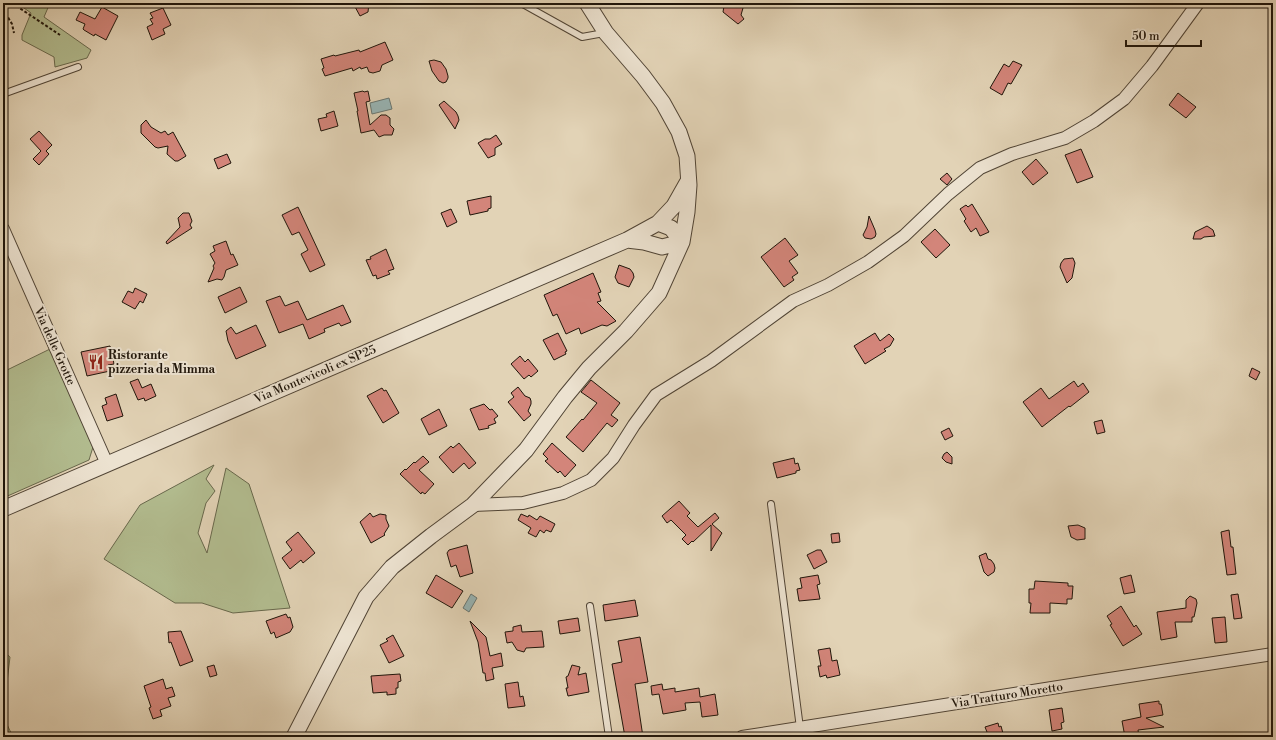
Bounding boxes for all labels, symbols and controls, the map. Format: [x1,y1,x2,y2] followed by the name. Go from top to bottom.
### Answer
[1126,22,1201,48] scale bar
[1132,29,1160,44] text: 50 m
[30,304,78,388] street label: Via delle Grotte
[251,342,379,407] street label: Via Montevicoli ex SP25
[108,348,216,377] place label: Ristorante pizzeria da Mimma
[87,353,105,371] restaurant icon: Ristorante pizzeria da Mimma
[949,679,1064,712] street label: Via Tratturo Moretto

